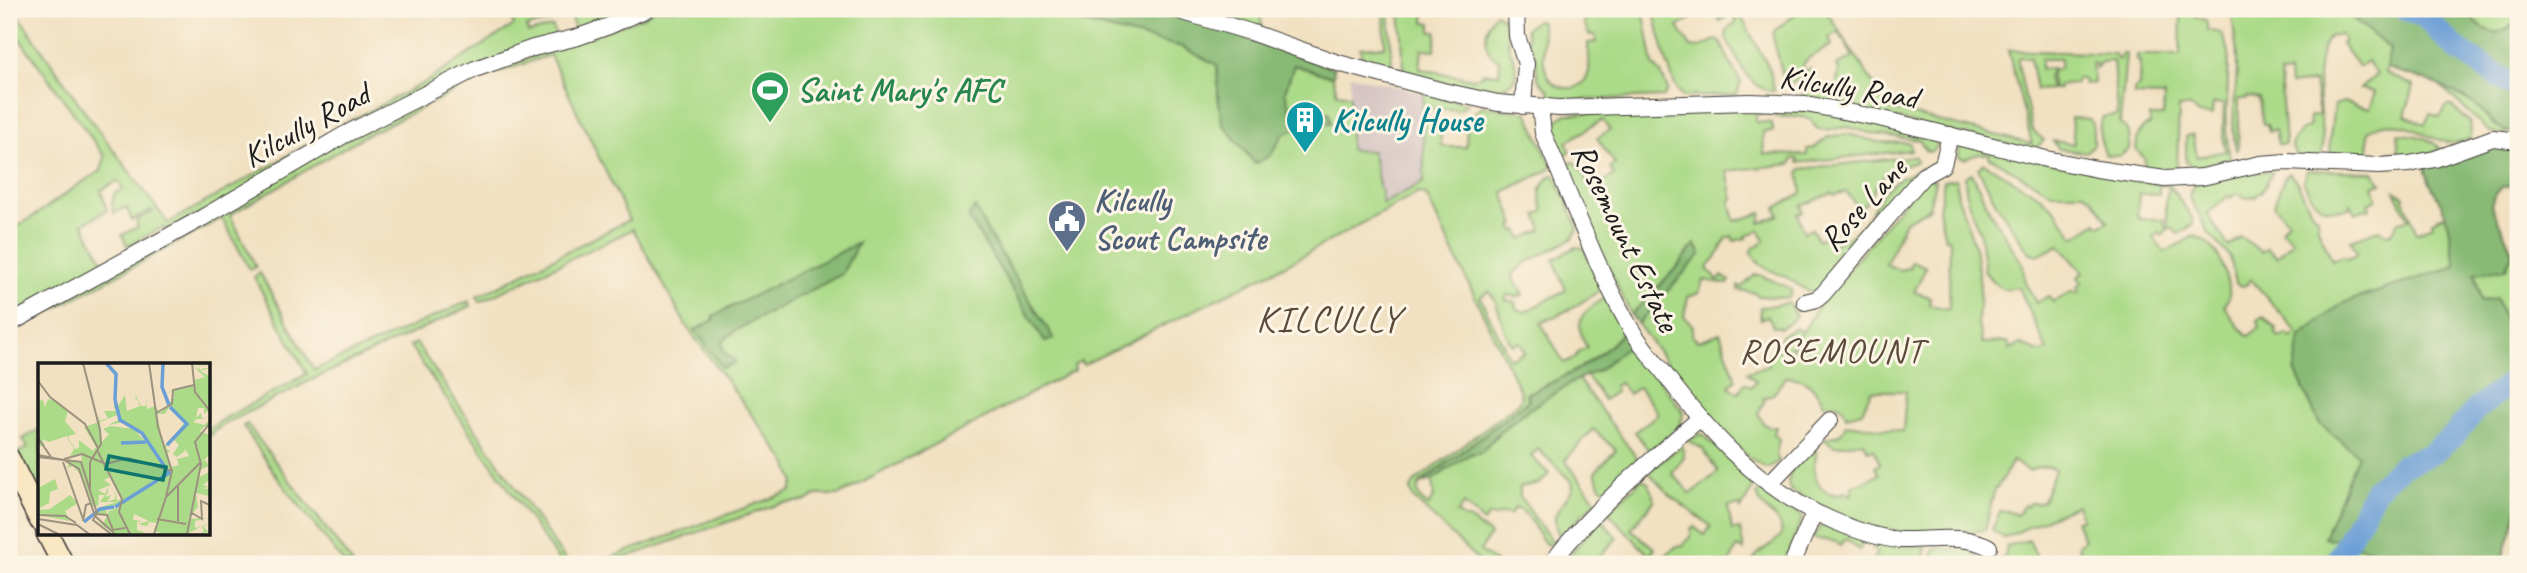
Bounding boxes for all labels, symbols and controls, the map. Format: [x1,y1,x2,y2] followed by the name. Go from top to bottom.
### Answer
[1777,55,1926,119] street label: Kilcully Road
[749,69,791,124] sports icon: Saint Mary's AFC
[797,69,1006,111] place label: Saint Mary's AFC
[235,70,381,177] street label: Kilcully Road
[1284,99,1326,154] building icon: Kilcully House
[1332,99,1485,141] place label: Kilcully House
[1562,136,1691,340] street label: Rosemount Estate
[1810,147,1918,260] street label: Rose Lane
[1094,179,1269,259] place label: Kilcully Scout Campsite
[1046,198,1088,253] public building icon: Kilcully Scout Campsite
[1256,295,1407,342] district label: KILCULLY
[1739,328,1930,373] district label: ROSEMOUNT
[38,363,210,534] inset map

